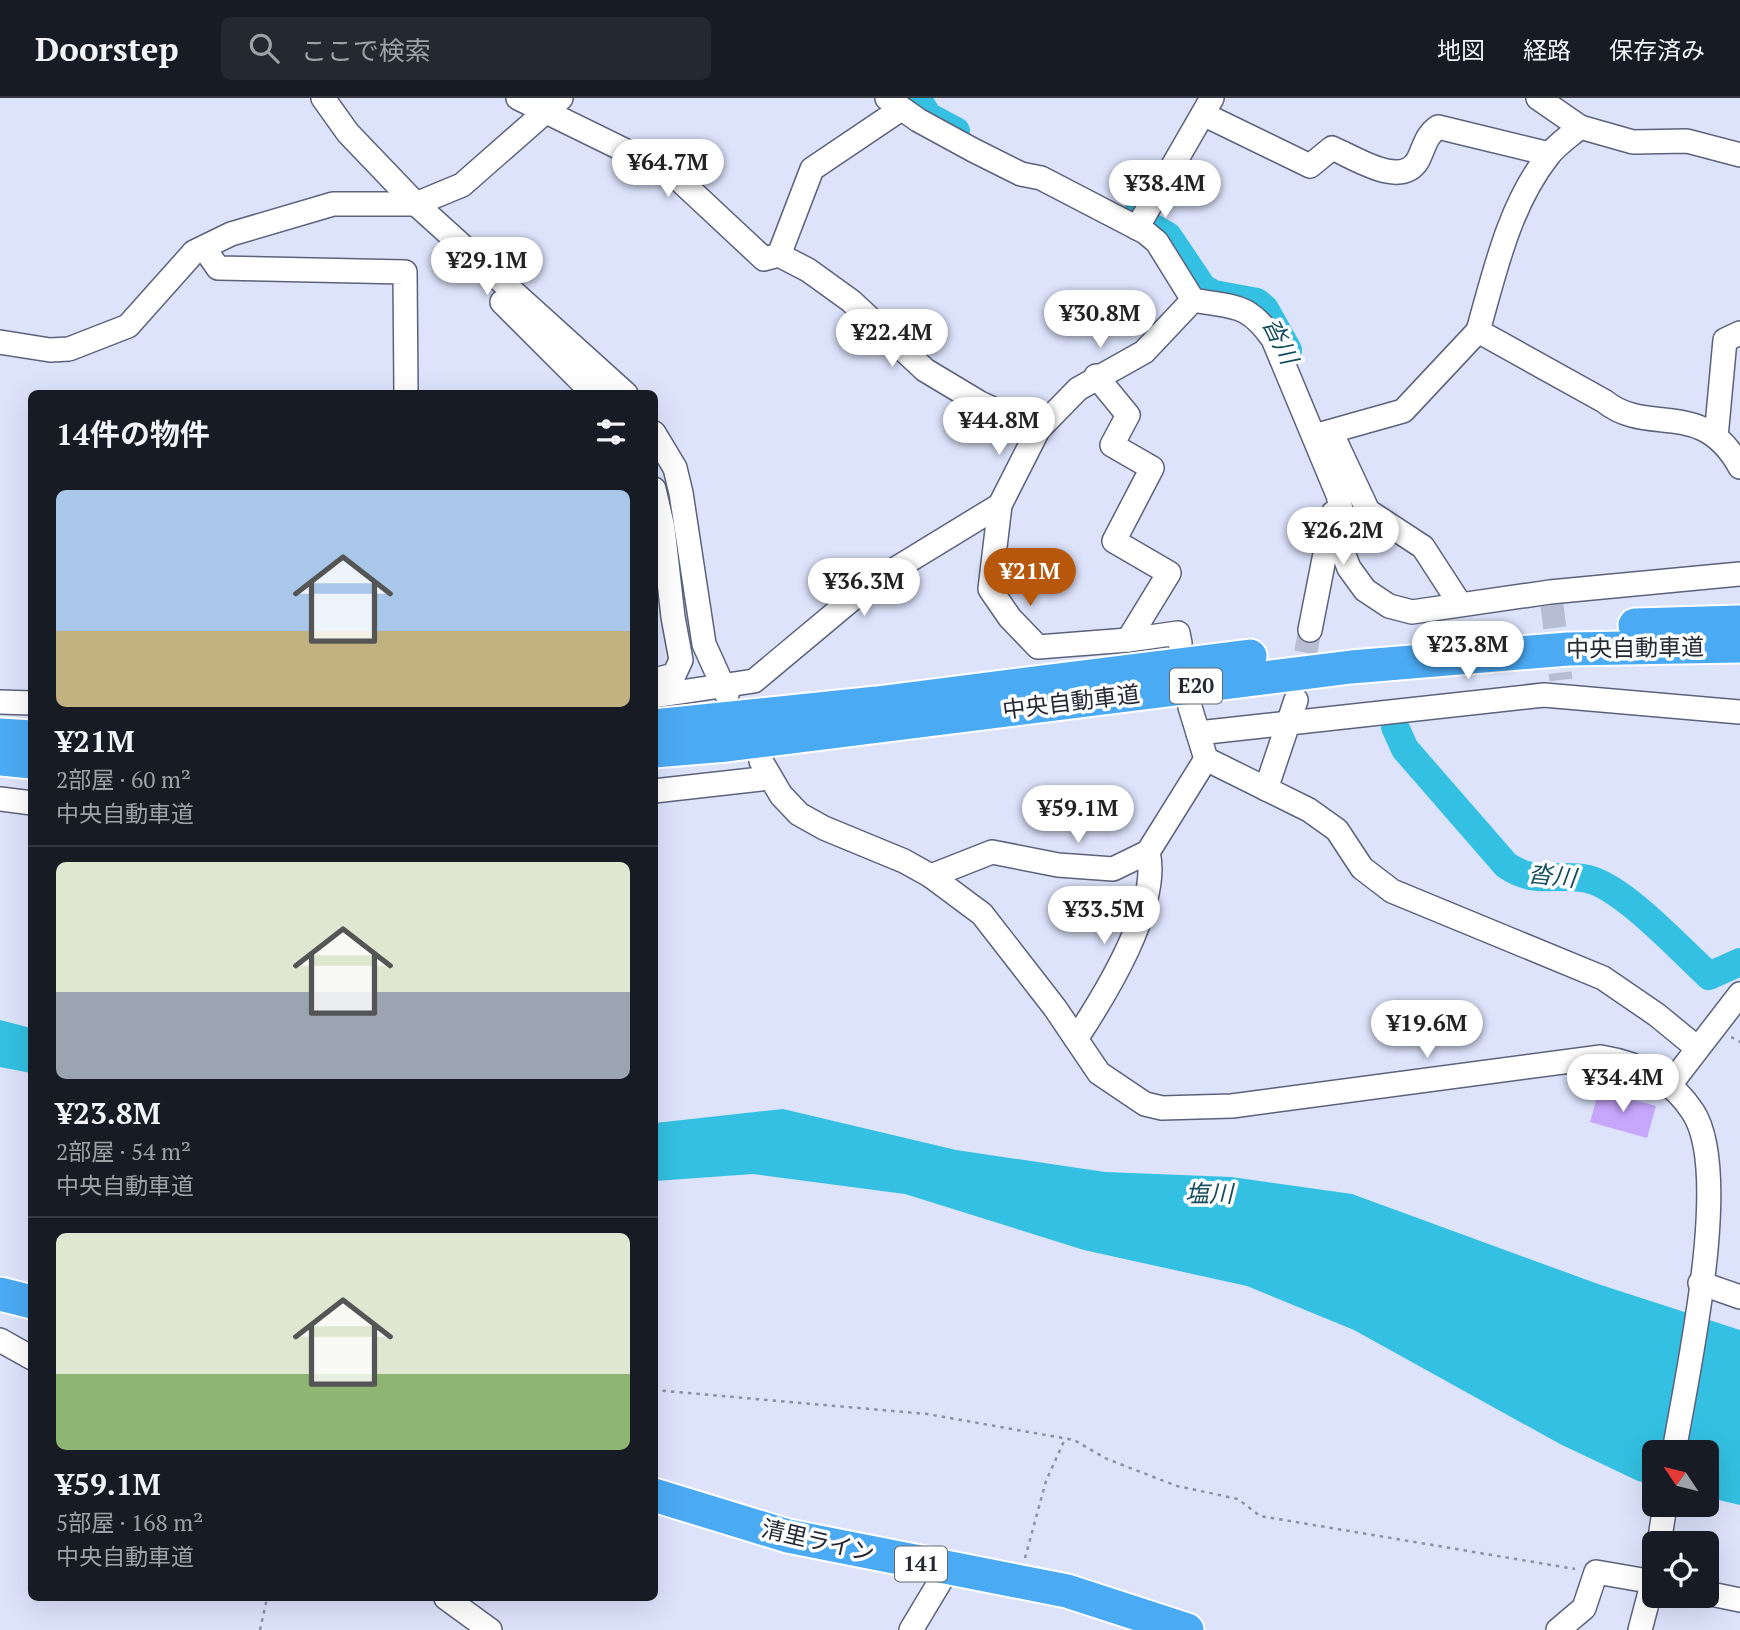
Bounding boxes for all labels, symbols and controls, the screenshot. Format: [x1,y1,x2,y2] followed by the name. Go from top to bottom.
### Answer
[221,17,711,80] search box
[35,27,179,70] text: Doorstep
[245,29,283,67] icon: search
[301,33,431,67] text: ここで検索
[1437,34,1485,66] text: 地図
[1523,34,1571,66] text: 経路
[1609,34,1705,66] text: 保存済み
[611,140,725,199] pin: ¥64.7M
[628,146,708,177] text: ¥64.7M
[1108,160,1222,220] pin: ¥38.4M
[1125,167,1205,198] text: ¥38.4M
[430,238,544,297] pin: ¥29.1M
[447,244,527,275] text: ¥29.1M
[1043,290,1157,350] pin: ¥30.8M
[1060,297,1140,328] text: ¥30.8M
[835,310,949,369] pin: ¥22.4M
[1256,312,1307,372] water label: 沓川
[852,316,932,347] text: ¥22.4M
[942,398,1056,457] pin: ¥44.8M
[959,404,1039,435] text: ¥44.8M
[592,413,630,451] icon: filters
[56,414,210,454] text: 14件の物件
[1286,508,1400,567] pin: ¥26.2M
[1303,514,1383,545] text: ¥26.2M
[280,536,406,662] icon: home
[989,548,1071,608] pin: ¥21M
[1000,555,1060,586] text: ¥21M
[807,559,921,618] pin: ¥36.3M
[824,565,904,596] text: ¥36.3M
[1411,622,1525,681] pin: ¥23.8M
[1428,628,1508,659] text: ¥23.8M
[1566,631,1704,664] street label: 中央自動車道
[1170,668,1222,704] road number: E20
[1001,678,1141,725] street label: 中央自動車道
[56,721,135,761] text: ¥21M
[56,764,191,795] text: 2部屋 · 60 m²
[1021,786,1135,845] pin: ¥59.1M
[1038,792,1118,823] text: ¥59.1M
[56,798,194,829] text: 中央自動車道
[1527,857,1581,894] water label: 沓川
[1047,886,1161,946] pin: ¥33.5M
[1064,893,1144,924] text: ¥33.5M
[280,908,406,1034] icon: home
[1370,1000,1484,1060] pin: ¥19.6M
[1387,1007,1467,1038] text: ¥19.6M
[1566,1054,1680,1114] pin: ¥34.4M
[1583,1061,1663,1092] text: ¥34.4M
[56,1093,161,1133] text: ¥23.8M
[56,1136,191,1167] text: 2部屋 · 54 m²
[56,1170,194,1201] text: 中央自動車道
[1185,1177,1236,1209] water label: 塩川
[280,1279,406,1405] icon: home
[1642,1440,1718,1517] north arrow
[1642,1440,1719,1608] map controls
[56,1464,161,1504] text: ¥59.1M
[56,1507,203,1538] text: 5部屋 · 168 m²
[759,1512,878,1569] street label: 清里ライン
[1642,1531,1719,1608] button: locate
[56,1541,194,1572] text: 中央自動車道
[895,1546,947,1582] road number: 141

